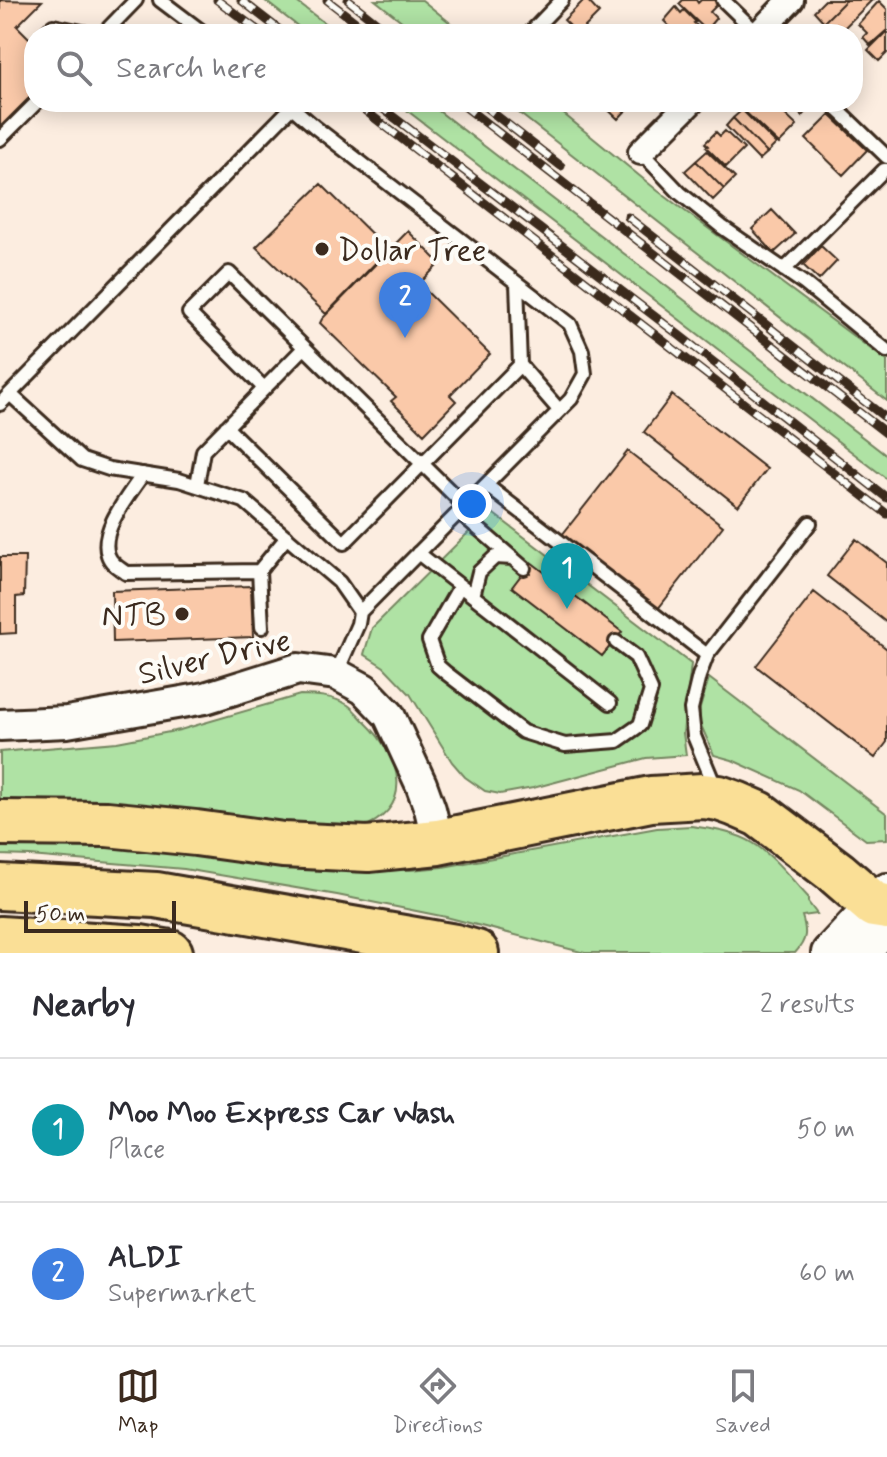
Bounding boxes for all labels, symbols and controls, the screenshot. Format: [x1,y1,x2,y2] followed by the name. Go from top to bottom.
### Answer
[24,24,863,112] search box
[52,46,96,90] icon: search
[116,49,267,88] text: Search here
[338,230,486,272] place label: Dollar Tree
[313,240,331,258] marker: Dollar Tree
[379,272,431,338] pin: 2
[452,484,492,524] your location
[541,543,593,609] pin: 1
[102,595,166,637] place label: NTB
[173,605,191,623] marker: NTB
[134,620,295,696] street label: Silver Drive
[24,897,176,933] scale bar
[36,901,85,929] text: 50 m
[32,983,136,1028] text: Nearby
[760,988,855,1022] text: 2 results
[108,1094,455,1133] text: Moo Moo Express Car Wash
[52,1113,64,1147] text: 1
[797,1113,855,1147] text: 50 m
[108,1133,165,1167] text: Place
[108,1238,183,1277] text: ALDI
[52,1257,64,1291] text: 2
[799,1257,855,1291] text: 60 m
[108,1277,256,1311] text: Supermarket
[116,1364,160,1440] tab: Map
[392,1364,483,1440] tab: Directions
[715,1364,771,1440] tab: Saved

